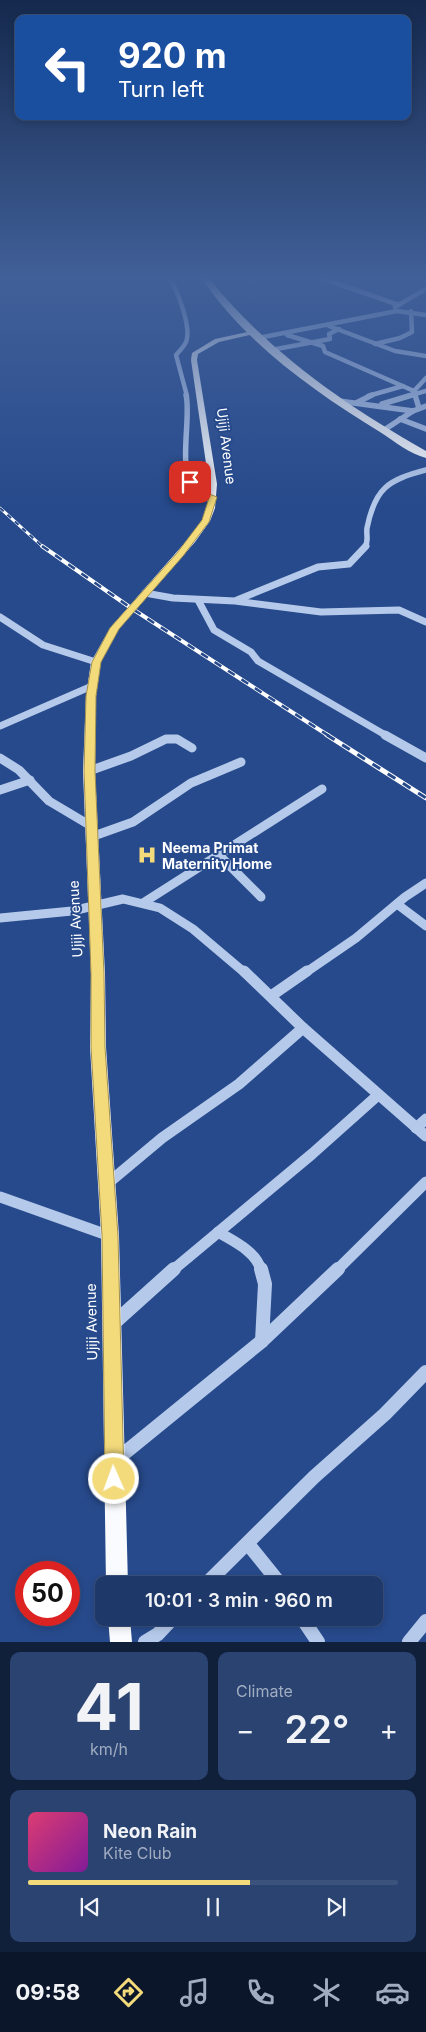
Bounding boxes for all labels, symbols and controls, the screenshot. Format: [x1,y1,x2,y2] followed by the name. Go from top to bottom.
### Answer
[118,34,227,76] text: 920 m
[35,35,100,100] icon: left
[118,76,204,102] text: Turn left
[214,407,240,485] street label: Ujiji Avenue
[169,461,211,503] pin
[176,468,204,496] icon: arrive
[162,839,272,872] place label: Neema Primat Maternity Home
[136,844,158,866] hospital icon: Neema Primat Maternity Home
[64,880,86,958] street label: Ujiji Avenue
[82,1283,100,1361] street label: Ujiji Avenue
[87,1452,139,1504] position arrow
[15,1561,80,1626] speed limit sign: 50
[145,1589,333,1612] text: 10:01 · 3 min · 960 m
[74,1667,144,1746] text: 41
[236,1681,293,1701] text: Climate
[285,1706,349,1752] text: 22°
[236,1713,255,1747] text: −
[379,1713,398,1747] text: +
[90,1739,128,1759] text: km/h
[103,1820,197,1843] text: Neon Rain
[103,1843,172,1863] text: Kite Club
[76,1893,104,1921] icon: previous
[199,1893,227,1921] icon: pause
[322,1893,350,1921] icon: next
[111,1975,146,2010] icon: directions
[177,1975,212,2010] icon: music
[243,1975,278,2010] icon: phone
[309,1975,344,2010] icon: climate
[375,1975,410,2010] icon: car
[16,1979,80,2005] text: 09:58

